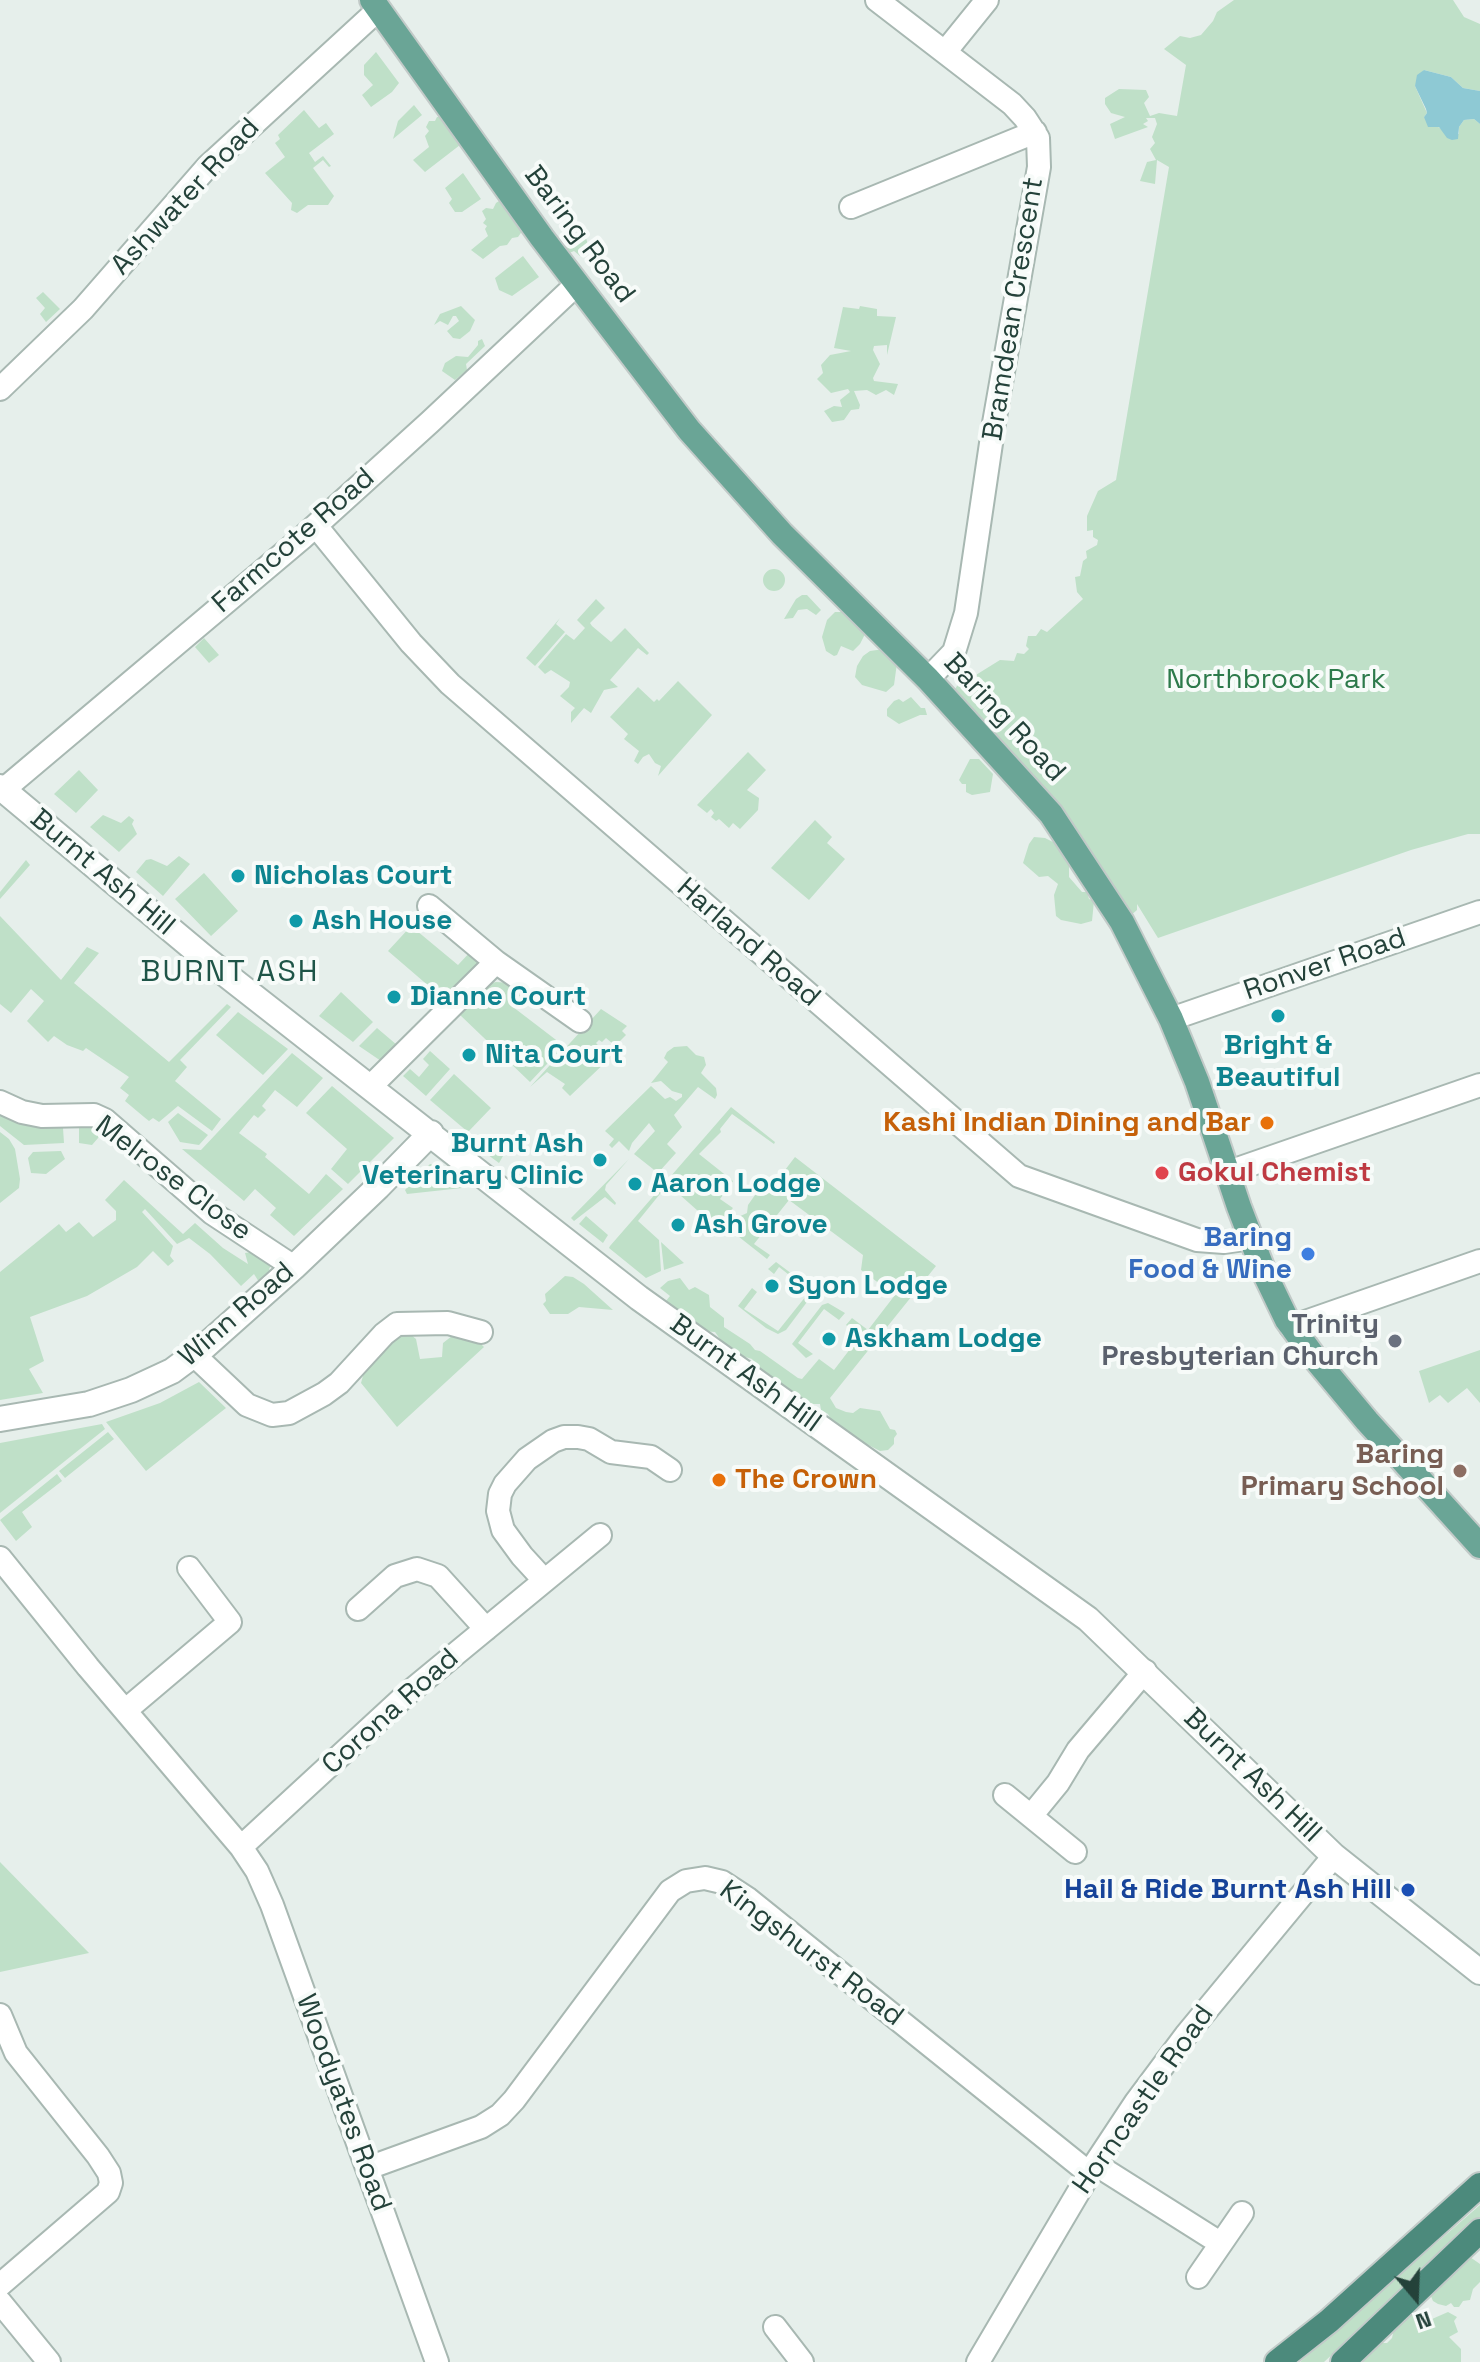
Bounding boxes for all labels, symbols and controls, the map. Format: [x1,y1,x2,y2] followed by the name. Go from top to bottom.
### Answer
[105,112,267,282] street label: Ashwater Road
[517,160,641,310] street label: Baring Road
[977,175,1051,443] street label: Bramdean Crescent
[206,461,382,621] street label: Farmcote Road
[936,647,1072,789] street label: Baring Road
[1166,663,1386,697] park label: Northbrook Park
[23,803,181,943] street label: Burnt Ash Hill
[254,859,453,893] place label: Nicholas Court
[229,867,247,885] marker: Nicholas Court
[669,872,827,1014] street label: Harland Road
[312,904,452,938] place label: Ash House
[287,912,305,930] marker: Ash House
[1240,922,1410,1008] street label: Ronver Road
[141,955,319,991] district label: BURNT ASH
[410,980,586,1014] place label: Dianne Court
[385,988,403,1006] marker: Dianne Court
[1269,1007,1287,1025] marker: Bright & Beautiful
[1216,1029,1340,1095] place label: Bright & Beautiful
[485,1038,624,1072] place label: Nita Court
[460,1046,478,1064] marker: Nita Court
[883,1106,1251,1140] place label: Kashi Indian Dining and Bar
[88,1109,258,1249] street label: Melrose Close
[1258,1114,1276,1132] marker: Kashi Indian Dining and Bar
[362,1127,584,1193] place label: Burnt Ash Veterinary Clinic
[591,1151,609,1169] marker: Burnt Ash Veterinary Clinic
[1178,1156,1371,1190] place label: Gokul Chemist
[1153,1164,1171,1182] marker: Gokul Chemist
[651,1167,821,1201] place label: Aaron Lodge
[626,1175,644,1193] marker: Aaron Lodge
[694,1208,828,1242] place label: Ash Grove
[669,1216,687,1234] marker: Ash Grove
[1128,1221,1292,1287] place label: Baring Food & Wine
[1299,1245,1317,1263] marker: Baring Food & Wine
[173,1256,301,1374] street label: Winn Road
[788,1269,948,1303] place label: Syon Lodge
[763,1277,781,1295] marker: Syon Lodge
[663,1308,827,1440] street label: Burnt Ash Hill
[1102,1308,1379,1374] place label: Trinity Presbyterian Church
[845,1322,1042,1356] place label: Askham Lodge
[820,1330,838,1348] marker: Askham Lodge
[1386,1332,1404,1350] marker: Trinity Presbyterian Church
[1241,1438,1444,1504] place label: Baring Primary School
[1451,1462,1469,1480] marker: Baring Primary School
[735,1463,877,1497] place label: The Crown
[710,1471,728,1489] marker: The Crown
[316,1642,466,1782] street label: Corona Road
[1176,1702,1328,1850] street label: Burnt Ash Hill
[1064,1873,1392,1907] place label: Hail & Ride Burnt Ash Hill
[712,1874,910,2034] street label: Kingshurst Road
[1399,1881,1417,1899] marker: Hail & Ride Burnt Ash Hill
[288,1990,398,2216] street label: Woodyates Road
[1066,1999,1222,2201] street label: Horncastle Road
[1376,2258,1456,2338] north arrow
[1412,2305,1435,2336] text: N

